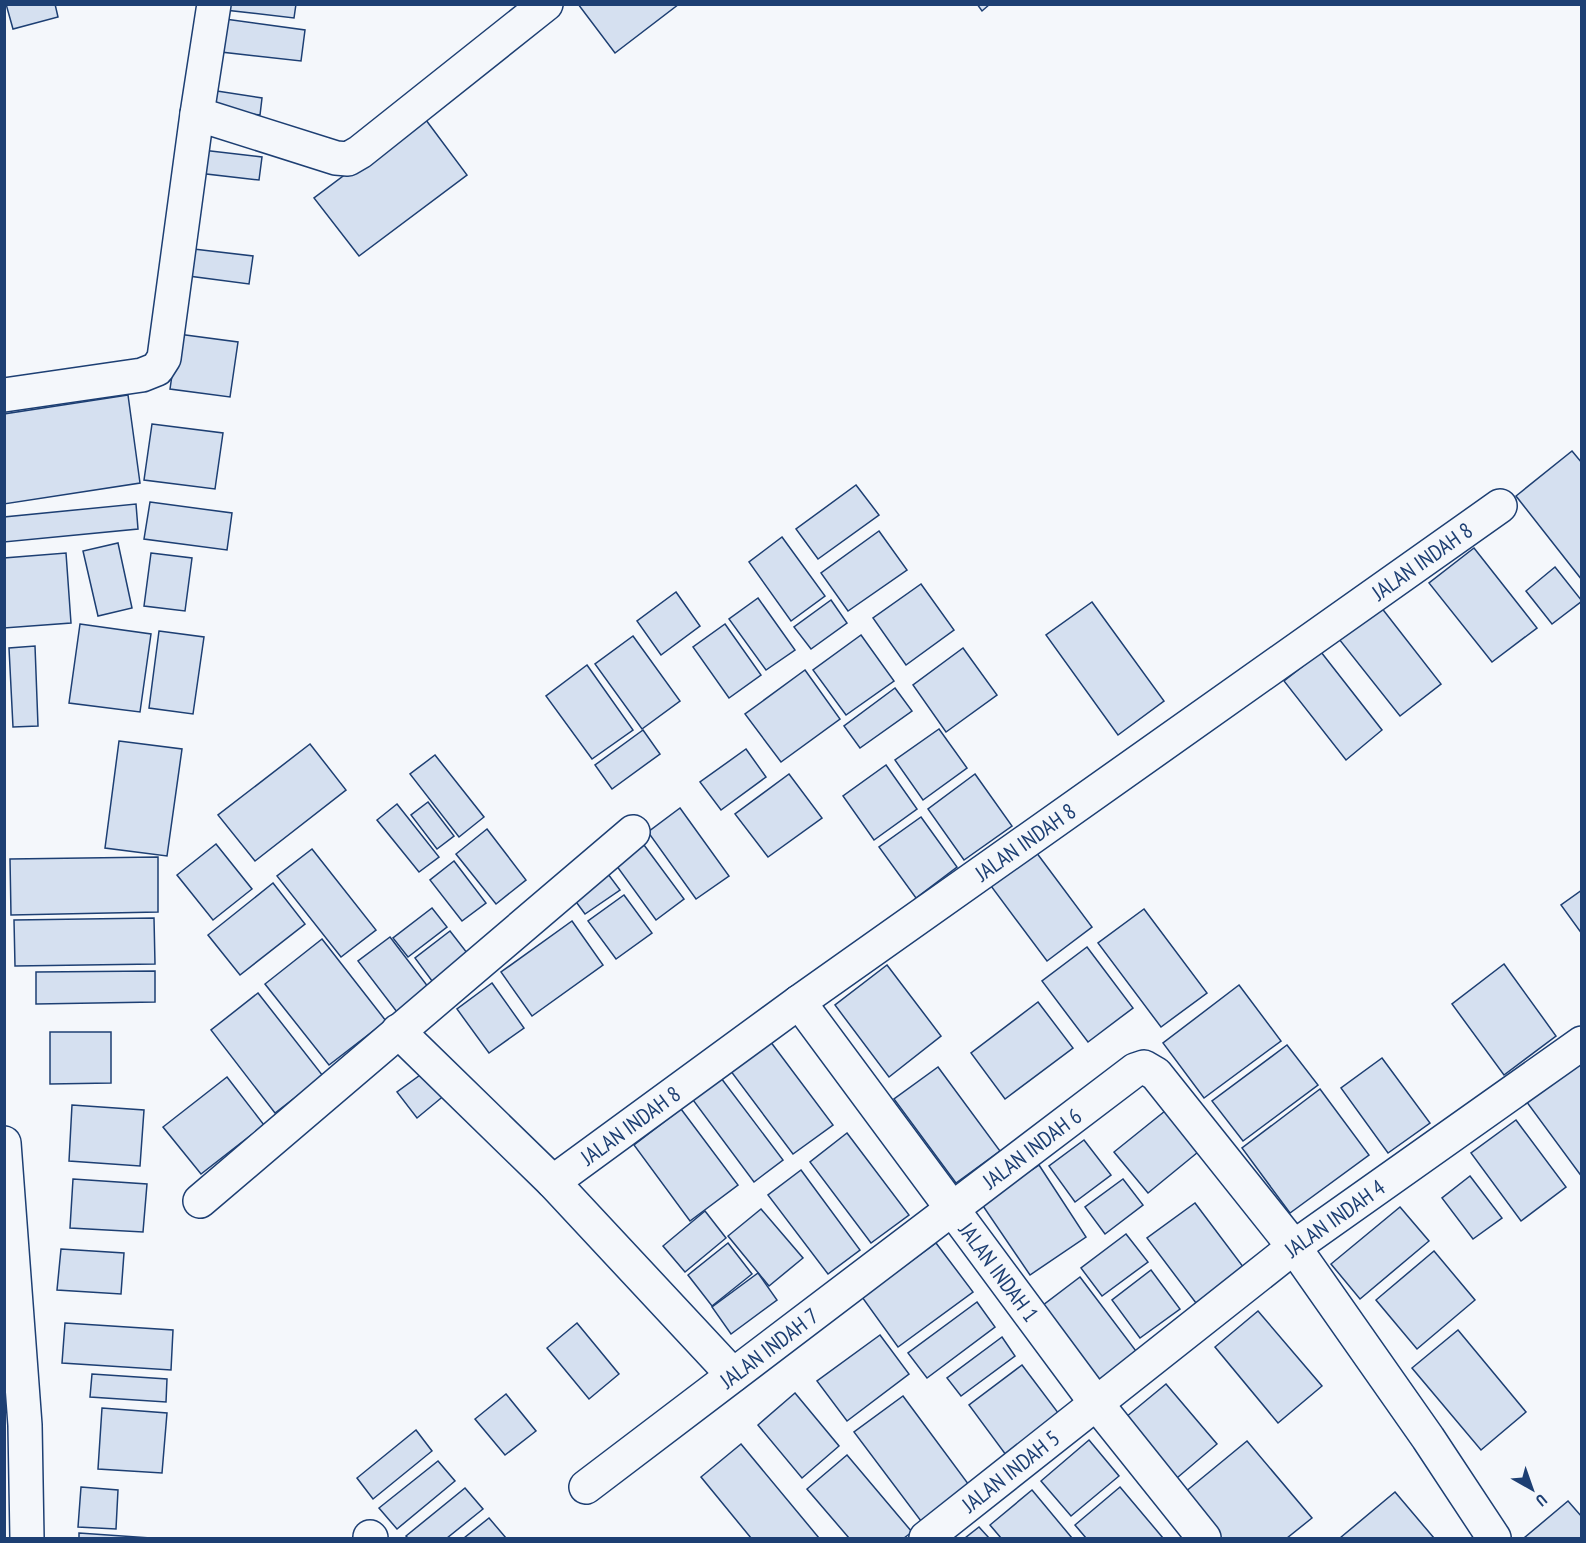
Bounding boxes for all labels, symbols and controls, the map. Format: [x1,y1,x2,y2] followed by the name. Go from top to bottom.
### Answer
[1365,516,1478,607] street label: JALAN INDAH 8
[969,797,1081,888] street label: JALAN INDAH 8
[574,1080,686,1172] street label: JALAN INDAH 8
[976,1102,1087,1195] street label: JALAN INDAH 6
[1278,1173,1390,1264] street label: JALAN INDAH 4
[952,1216,1045,1327] street label: JALAN INDAH 1
[713,1301,824,1395] street label: JALAN INDAH 7
[955,1424,1065,1519] street label: JALAN INDAH 5
[1502,1459,1562,1519] north arrow
[1532,1490,1551,1511] text: U

